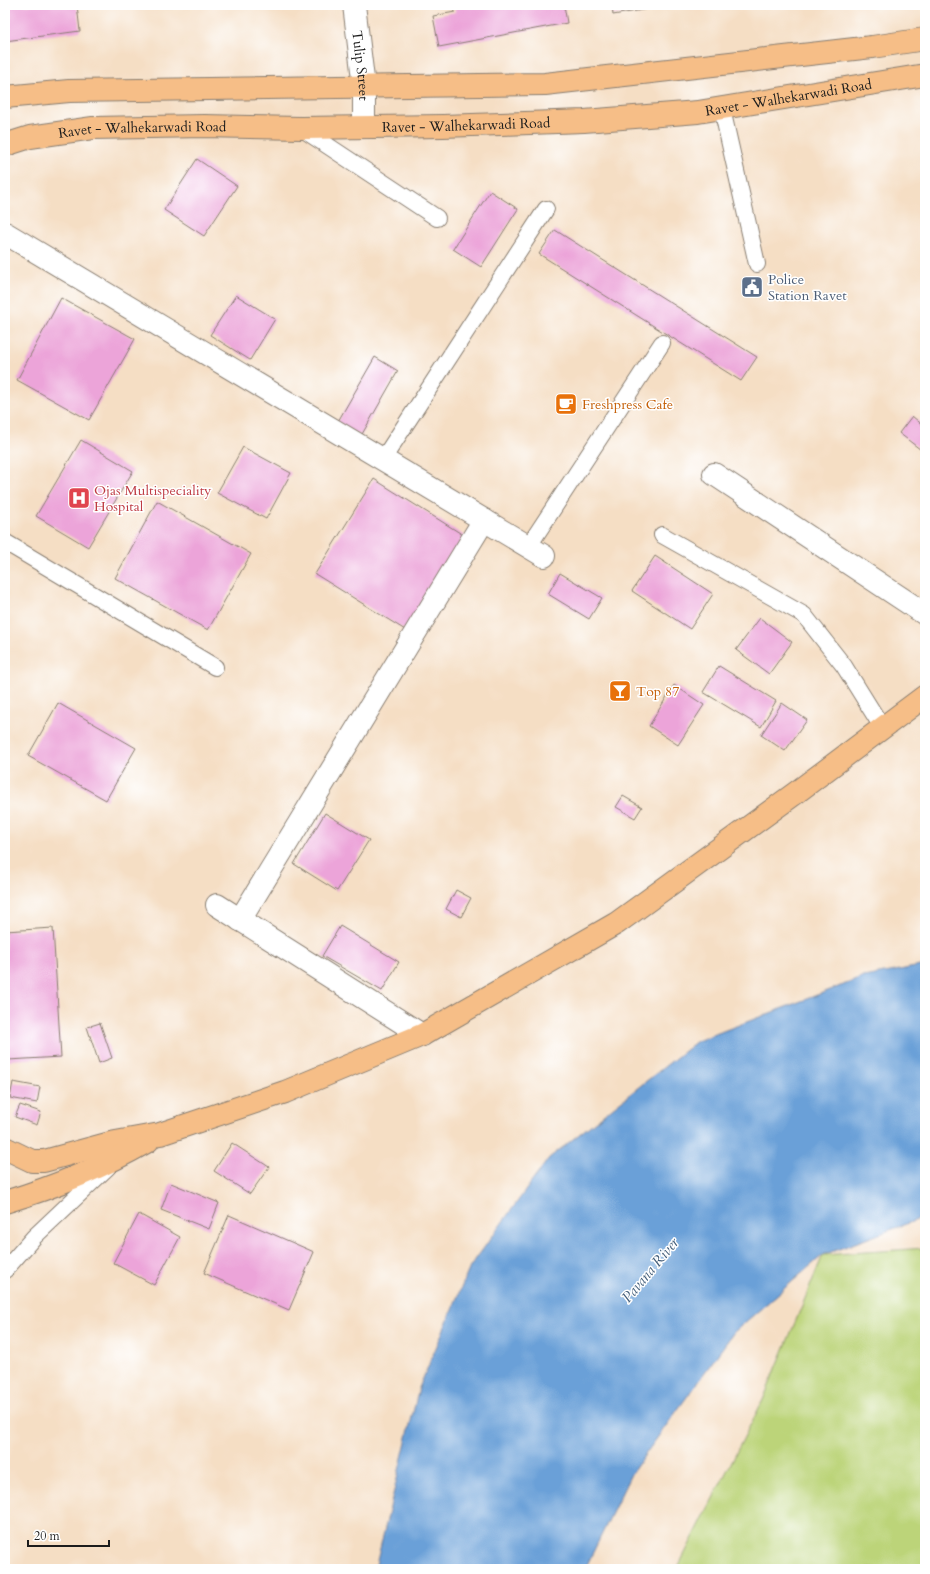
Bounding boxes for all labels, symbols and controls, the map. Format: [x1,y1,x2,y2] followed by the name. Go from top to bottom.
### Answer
[347,30,373,101] street label: Tulip Street
[704,75,874,121] street label: Ravet - Walhekarwadi Road
[382,113,551,137] street label: Ravet - Walhekarwadi Road
[57,117,227,143] street label: Ravet - Walhekarwadi Road
[768,270,847,305] place label: Police Station Ravet
[739,274,765,300] public building icon: Police Station Ravet
[553,391,579,417] cafe icon: Freshpress Cafe
[582,395,673,414] place label: Freshpress Cafe
[94,481,212,516] place label: Ojas Multispeciality Hospital
[66,485,92,511] hospital icon: Ojas Multispeciality Hospital
[607,678,633,704] bar icon: Top 87
[636,682,679,701] place label: Top 87
[617,1232,684,1307] water label: Pavana River
[28,1522,109,1548] scale bar
[34,1528,61,1544] text: 20 m

